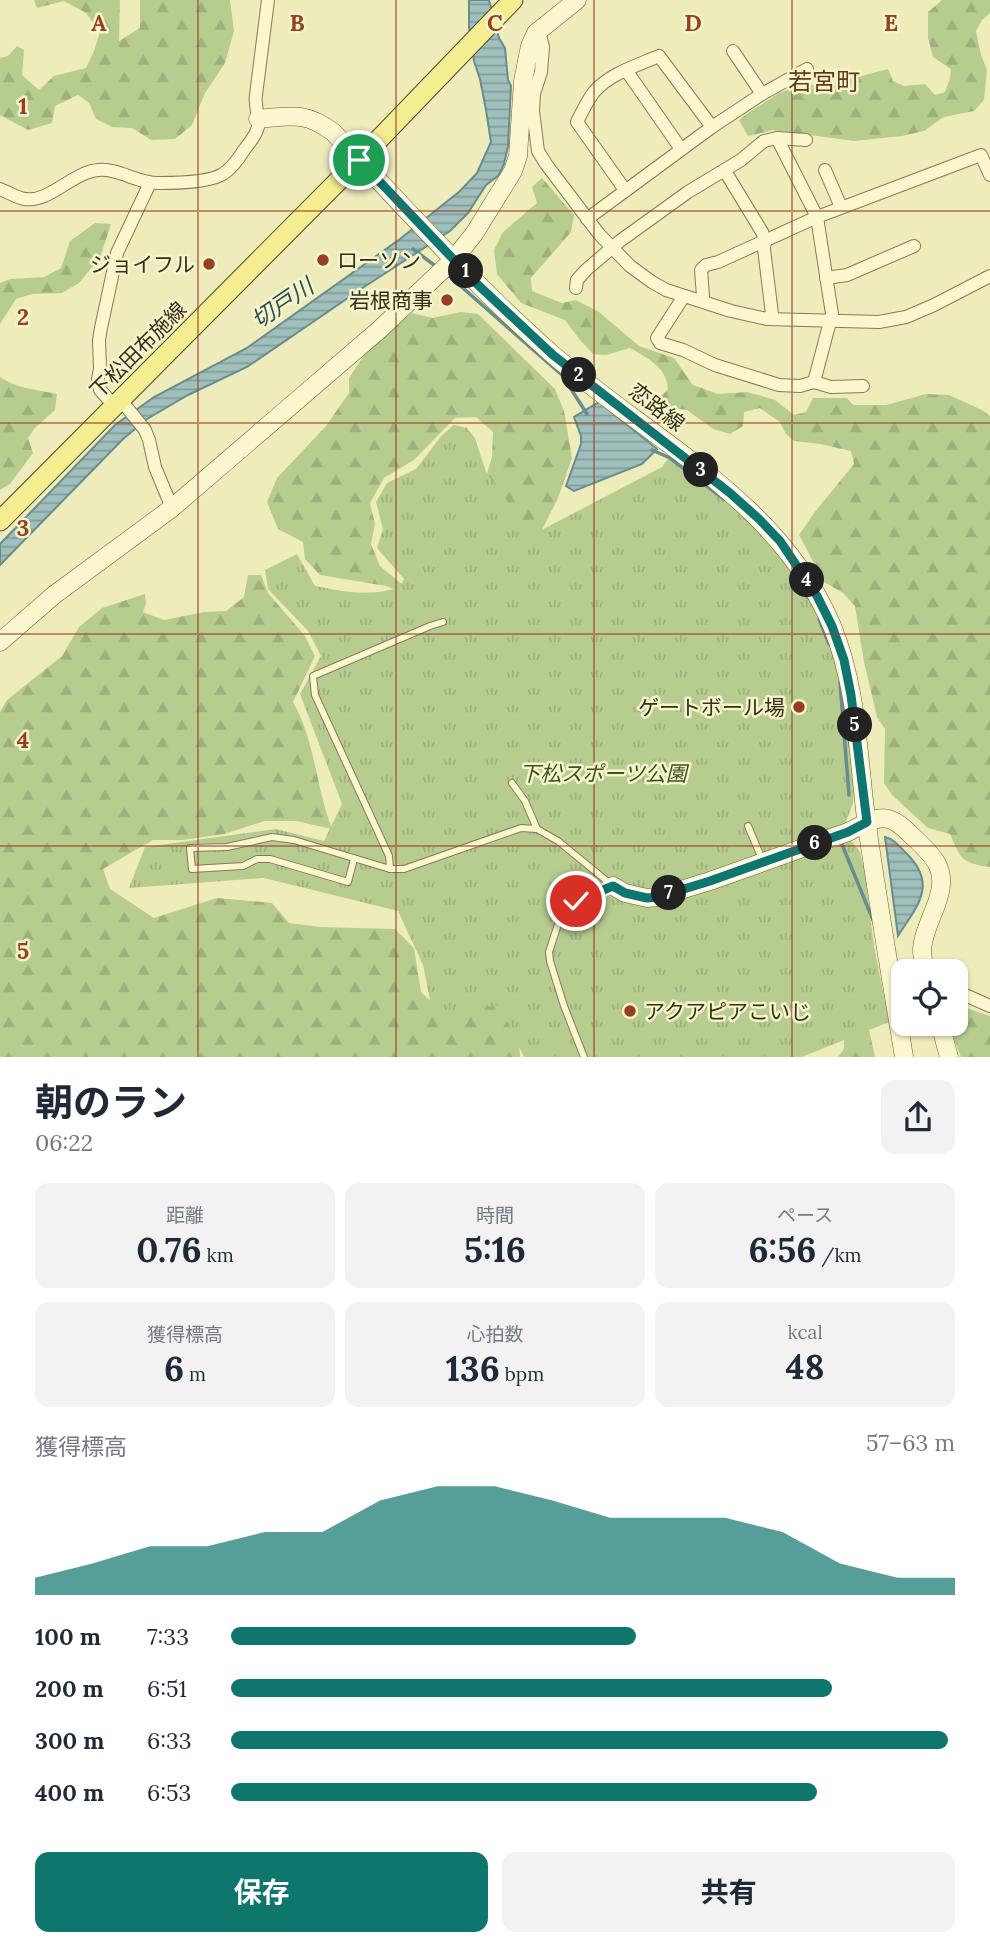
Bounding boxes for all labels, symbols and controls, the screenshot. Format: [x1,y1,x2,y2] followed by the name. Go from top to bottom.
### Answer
[91,8,107,37] text: A
[289,8,305,37] text: B
[487,8,503,37] text: C
[684,8,702,37] text: D
[884,8,898,37] text: E
[788,66,860,97] district label: 若宮町
[18,91,28,120] text: 1
[329,130,389,190] pin
[340,141,378,179] icon: arrive
[337,247,421,274] place label: ローソン
[90,251,195,278] place label: ジョイフル
[315,252,331,268] marker: ローソン
[448,254,484,288] pin: 1
[201,256,217,272] marker: ジョイフル
[462,258,469,282] text: 1
[245,270,321,334] water label: 切戸川
[349,287,433,314] place label: 岩根商事
[439,292,455,308] marker: 岩根商事
[84,296,192,404] street label: 下松田布施線
[17,302,29,331] text: 2
[562,358,596,392] pin: 2
[573,362,584,386] text: 2
[624,377,690,437] street label: 恋路線
[684,452,718,488] pin: 3
[695,457,706,481] text: 3
[17,513,29,542] text: 3
[790,562,824,598] pin: 4
[801,567,812,591] text: 4
[638,694,785,721] place label: ゲートボール場
[791,699,807,715] marker: ゲートボール場
[838,708,872,742] pin: 5
[849,712,860,736] text: 5
[17,725,29,754] text: 4
[519,760,690,787] park label: 下松スポーツ公園
[798,826,832,860] pin: 6
[809,830,820,854] text: 6
[546,871,606,931] pin
[652,876,686,910] pin: 7
[664,880,673,904] text: 7
[557,882,595,920] icon: check
[17,936,29,965] text: 5
[891,959,968,1036] map controls
[891,959,968,1036] button: locate
[644,998,811,1025] place label: アクアピアこいじ
[622,1003,638,1019] marker: アクアピアこいじ
[35,1078,187,1126] text: 朝のラン
[881,1080,955,1154] button: share
[35,1128,93,1157] text: 06:22
[166,1203,204,1227] text: 距離
[476,1203,514,1227] text: 時間
[777,1203,833,1227] text: ペース
[136,1227,202,1272] text: 0.76
[464,1227,526,1272] text: 5:16
[748,1227,816,1272] text: 6:56
[202,1243,234,1267] text: km
[816,1243,862,1267] text: /km
[787,1320,823,1344] text: kcal
[147,1322,223,1346] text: 獲得標高
[466,1322,524,1346] text: 心拍数
[785,1344,825,1389] text: 48
[164,1346,184,1391] text: 6
[446,1346,500,1391] text: 136
[184,1362,206,1386] text: m
[500,1362,544,1386] text: bpm
[866,1428,955,1457] text: 57–63 m
[35,1432,127,1461] text: 獲得標高
[35,1622,101,1651] text: 100 m
[147,1622,189,1651] text: 7:33
[35,1674,104,1703] text: 200 m
[147,1674,187,1703] text: 6:51
[35,1726,104,1755] text: 300 m
[147,1726,192,1755] text: 6:33
[35,1778,104,1807] text: 400 m
[147,1778,191,1807] text: 6:53
[35,1852,488,1932] button: 保存
[502,1852,955,1932] button: 共有

